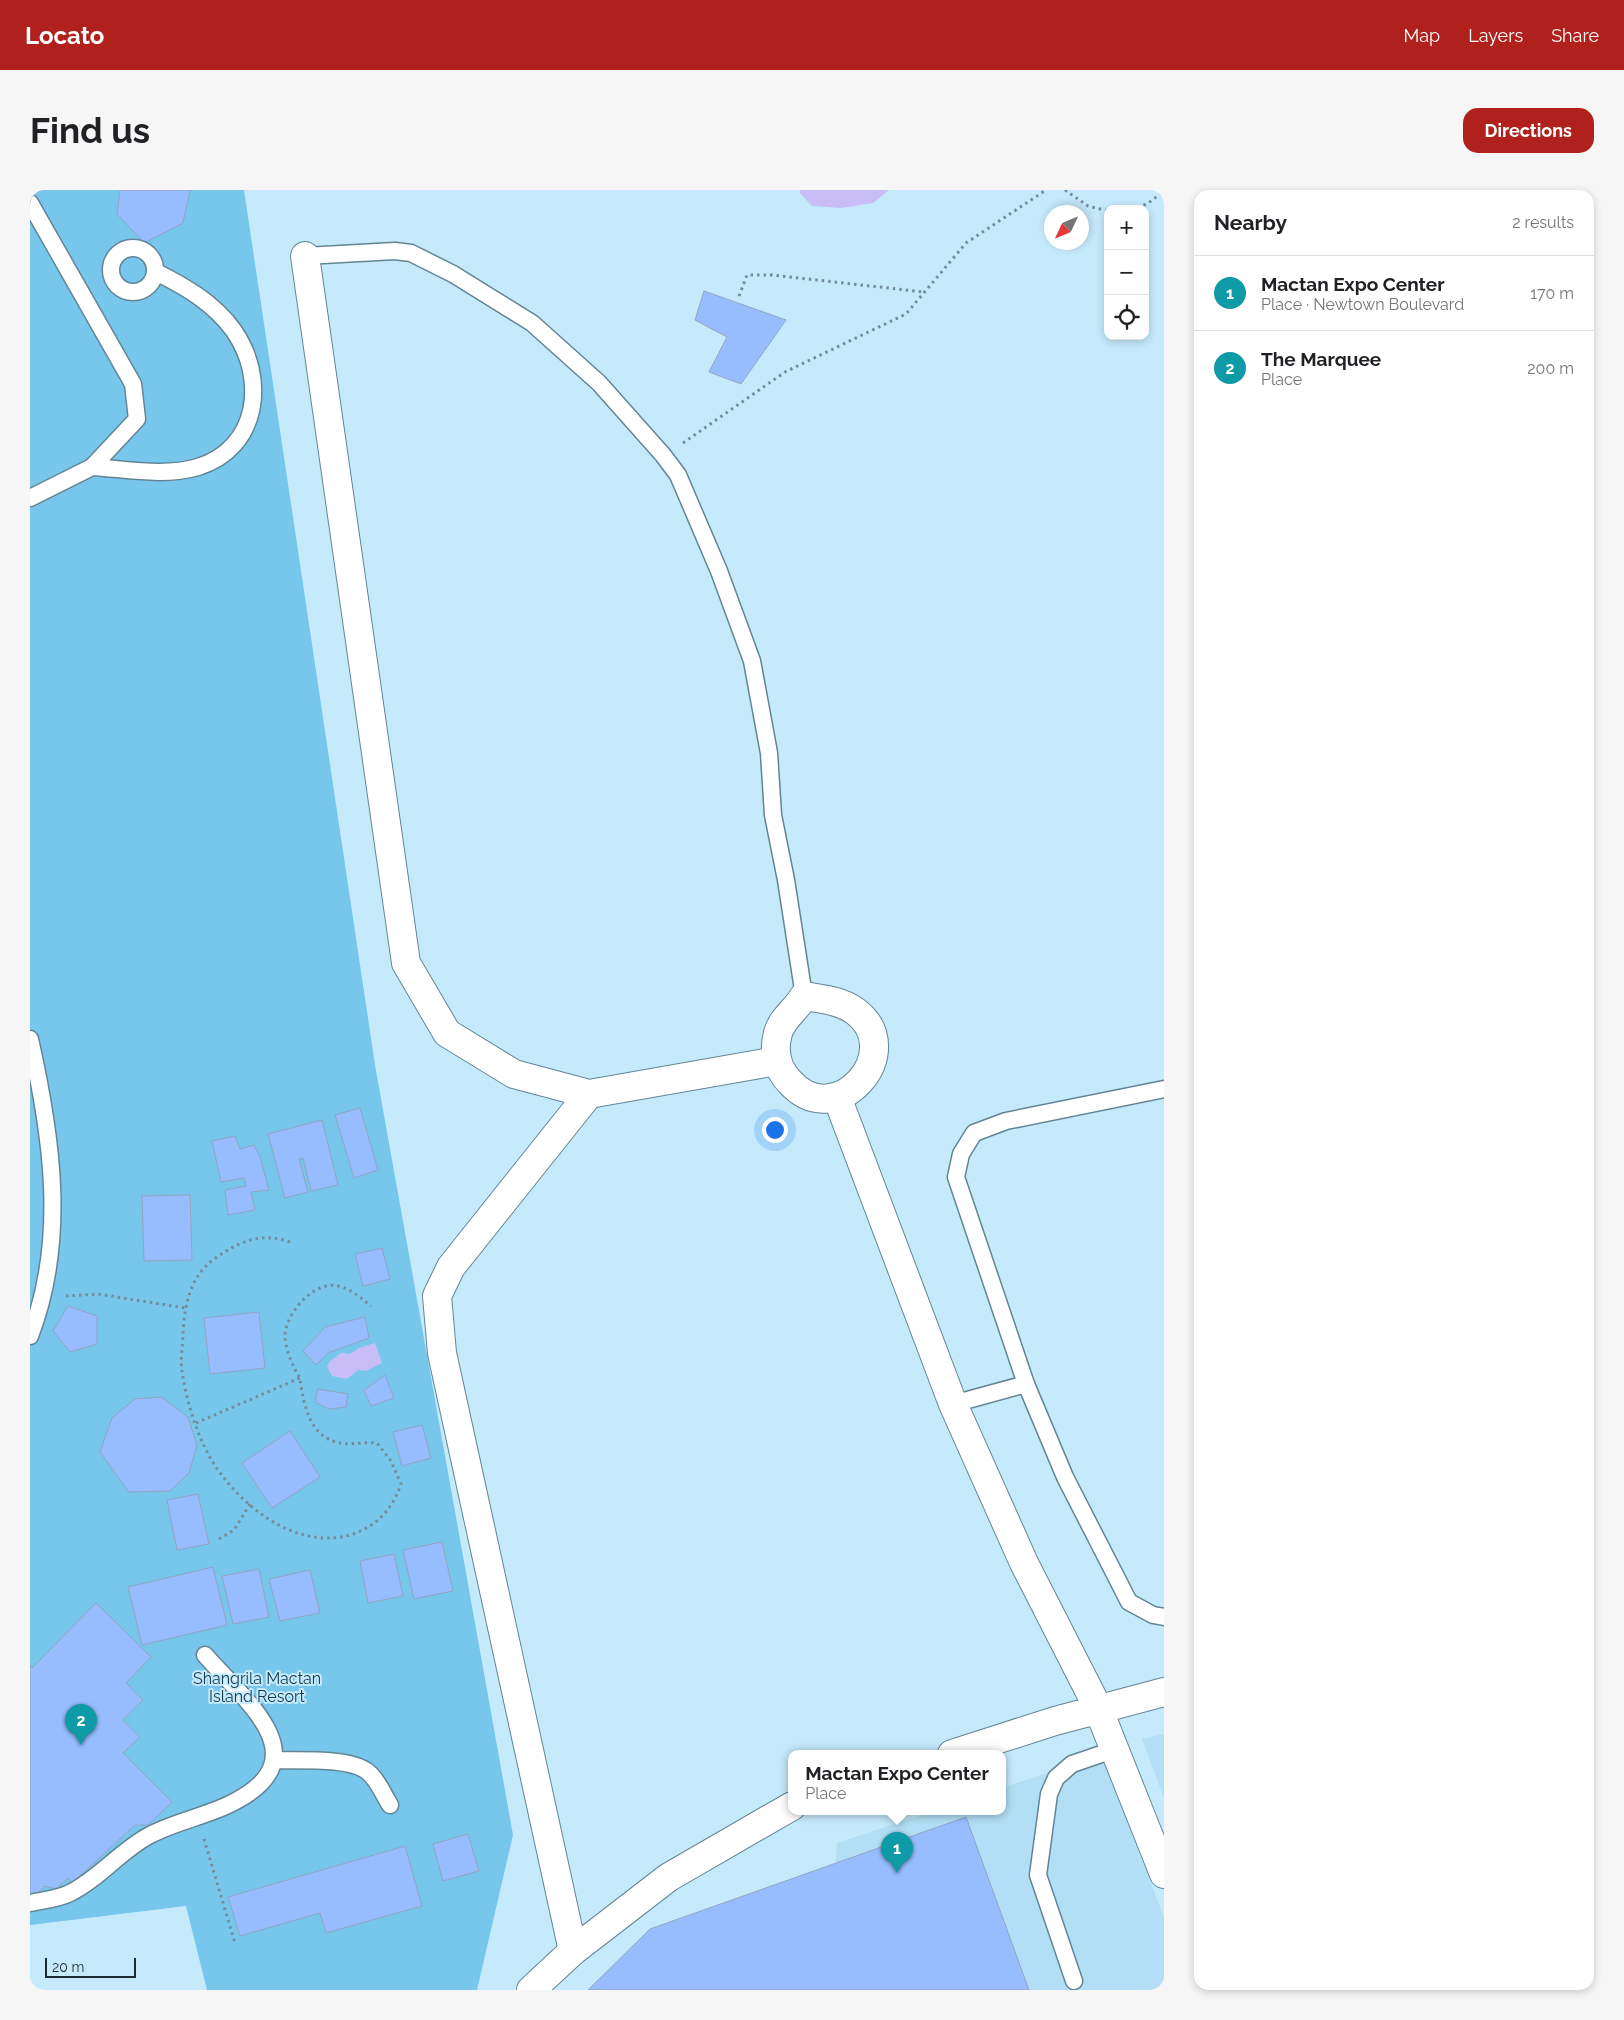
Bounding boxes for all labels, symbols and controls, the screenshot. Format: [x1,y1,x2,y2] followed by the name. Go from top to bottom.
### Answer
[25,21,104,50] text: Locato
[1404,25,1440,46] text: Map
[1468,25,1523,46] text: Layers
[1551,25,1599,46] text: Share
[1463,108,1594,153] button: Directions
[30,110,150,151] text: Find us
[1044,205,1089,250] north arrow
[1104,205,1149,340] map controls
[1104,205,1149,250] button: +
[1214,210,1287,235] text: Nearby
[1512,213,1574,232] text: 2 results
[1104,250,1149,295] button: −
[1261,273,1445,295] text: Mactan Expo Center
[1226,284,1234,303] text: 1
[1530,284,1574,303] text: 170 m
[1104,295,1149,340] button: locate
[1261,295,1464,314] text: Place · Newtown Boulevard
[1261,348,1381,370] text: The Marquee
[1225,359,1235,378] text: 2
[1527,359,1574,378] text: 200 m
[1261,370,1302,389] text: Place
[762,1117,788,1143] your location
[193,1669,321,1706] park label: Shangrila Mactan Island Resort
[65,1704,97,1745] pin: 2
[788,1750,1006,1815] popup
[805,1762,989,1784] text: Mactan Expo Center
[805,1784,846,1803] text: Place
[881,1832,913,1873] pin: 1
[45,1955,136,1978] scale bar
[52,1959,84,1975] text: 20 m

